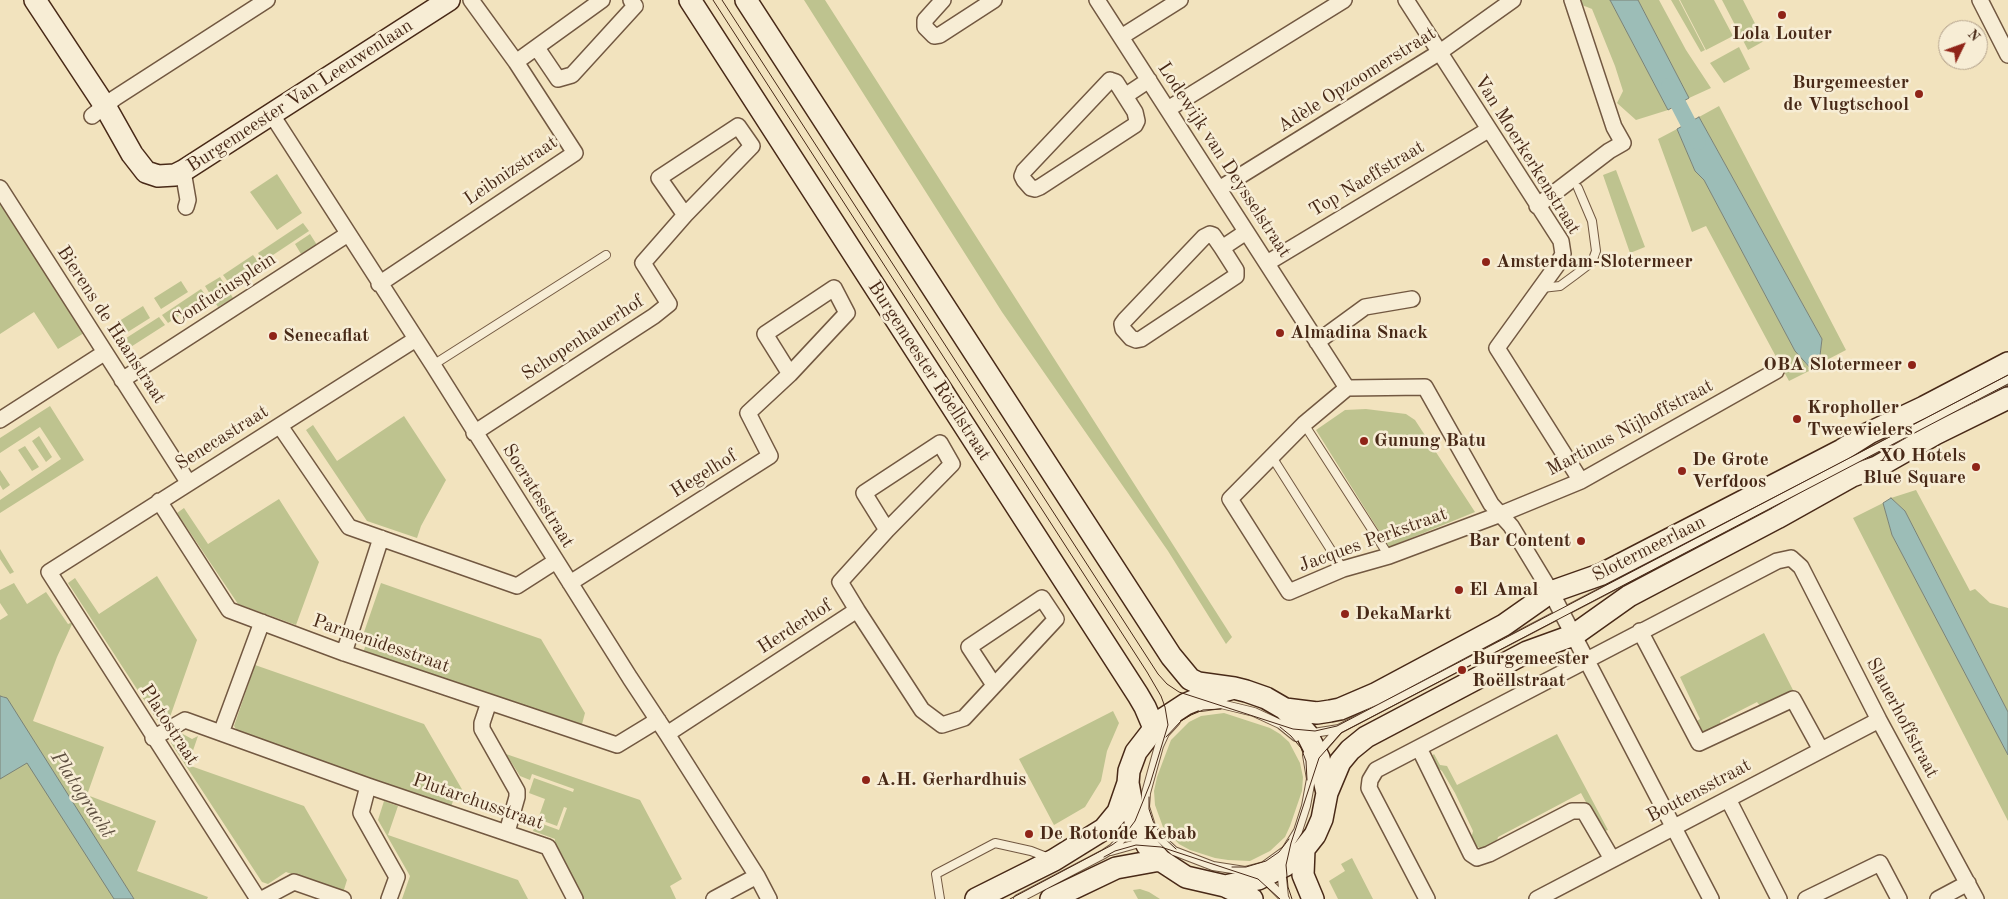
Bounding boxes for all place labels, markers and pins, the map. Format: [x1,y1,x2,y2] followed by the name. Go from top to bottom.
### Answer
[1776,9,1788,21] marker: Lola Louter
[1732,23,1832,45] place label: Lola Louter
[1783,72,1909,116] place label: Burgemeester de Vlugtschool
[1913,88,1925,100] marker: Burgemeester de Vlugtschool
[1496,251,1693,273] place label: Amsterdam-Slotermeer
[1480,256,1492,268] marker: Amsterdam-Slotermeer
[1290,322,1428,344] place label: Almadina Snack
[283,325,369,347] place label: Senecaflat
[1274,327,1286,339] marker: Almadina Snack
[267,330,279,342] marker: Senecaflat
[1763,354,1902,376] place label: OBA Slotermeer
[1906,359,1918,371] marker: OBA Slotermeer
[1807,397,1913,441] place label: Kropholler Tweewielers
[1791,413,1803,425] marker: Kropholler Tweewielers
[1374,430,1486,452] place label: Gunung Batu
[1358,435,1370,447] marker: Gunung Batu
[1863,445,1966,489] place label: XO Hotels Blue Square
[1692,449,1769,493] place label: De Grote Verfdoos
[1970,461,1982,473] marker: XO Hotels Blue Square
[1676,465,1688,477] marker: De Grote Verfdoos
[1468,530,1571,552] place label: Bar Content
[1575,535,1587,547] marker: Bar Content
[1469,579,1538,601] place label: El Amal
[1453,584,1465,596] marker: El Amal
[1355,603,1452,625] place label: DekaMarkt
[1339,608,1351,620] marker: DekaMarkt
[1472,648,1589,692] place label: Burgemeester Roëllstraat
[1456,664,1468,676] marker: Burgemeester Roëllstraat
[876,769,1026,791] place label: A.H. Gerhardhuis
[860,774,872,786] marker: A.H. Gerhardhuis
[1039,823,1197,845] place label: De Rotonde Kebab
[1023,828,1035,840] marker: De Rotonde Kebab

